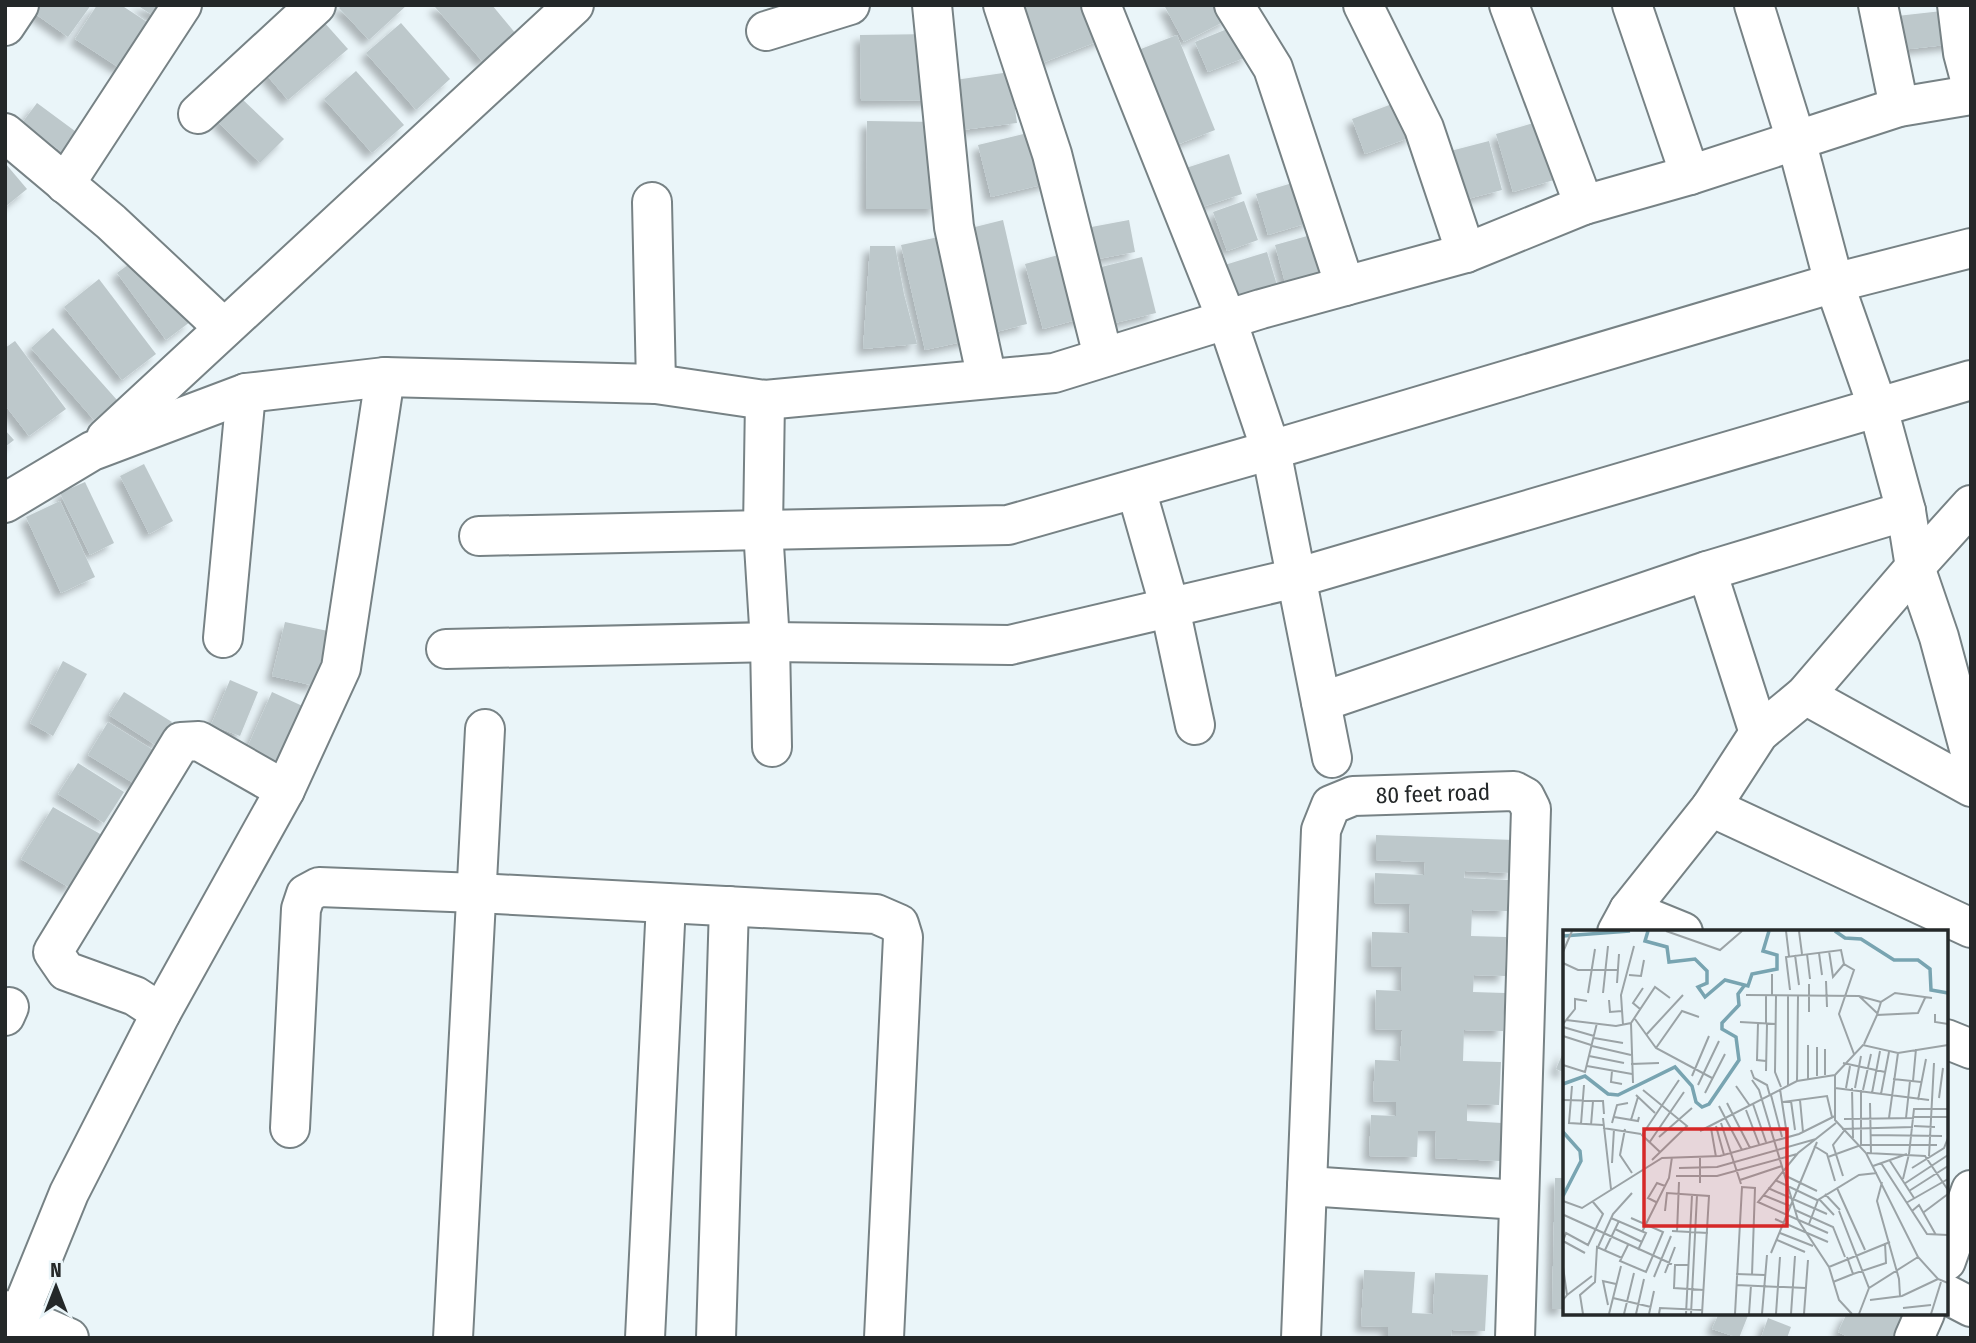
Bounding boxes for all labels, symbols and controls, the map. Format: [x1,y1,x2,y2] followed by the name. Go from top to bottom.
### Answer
[1375,778,1490,809] street label: 80 feet road
[1563,930,1948,1315] inset map
[21,1252,91,1322] north arrow
[50,1259,62,1282] text: N

